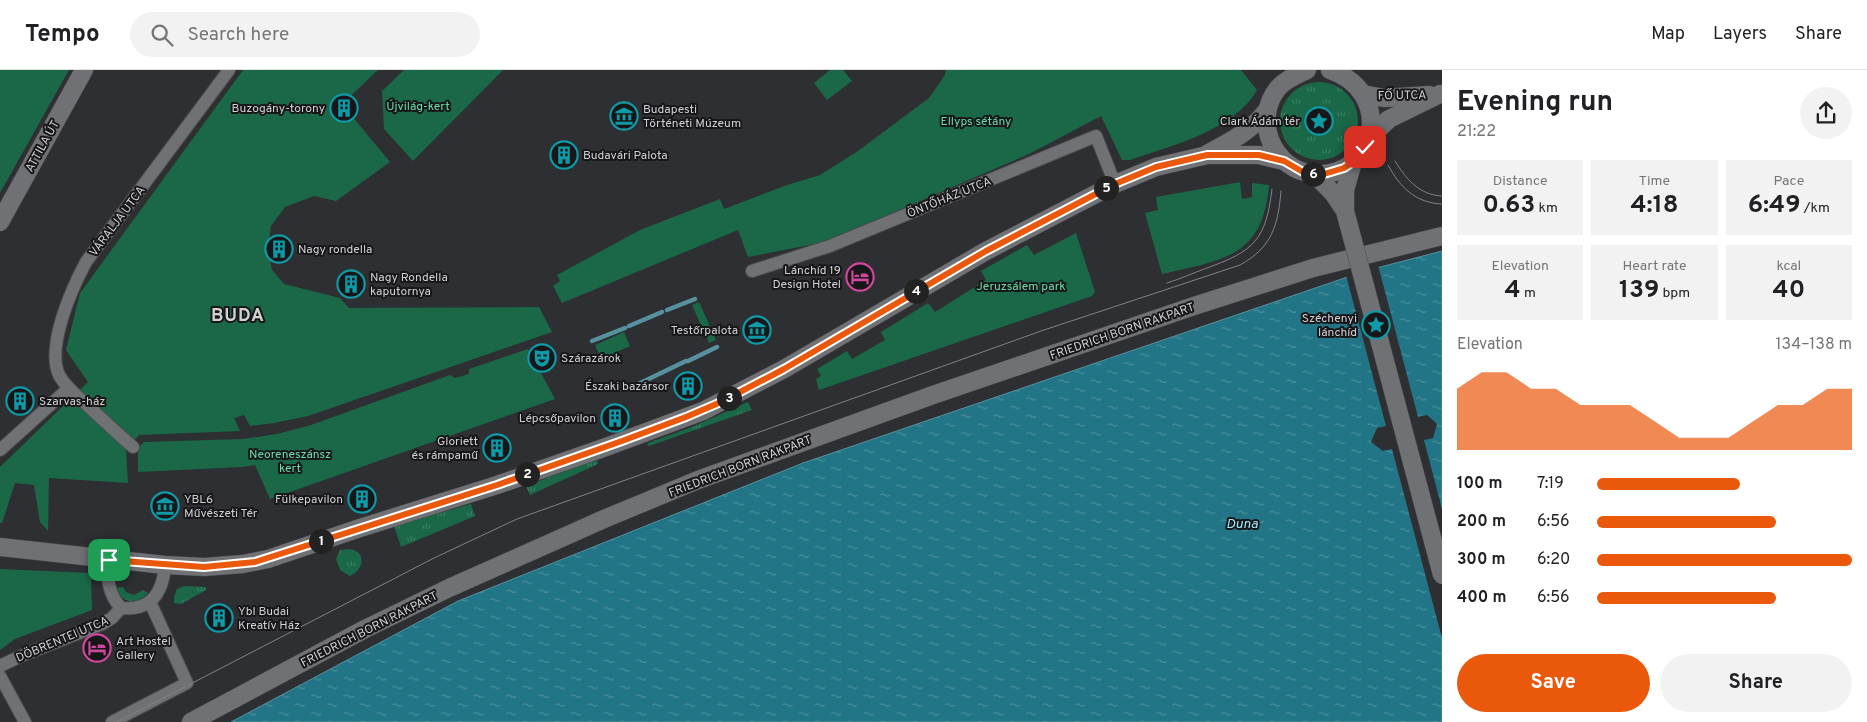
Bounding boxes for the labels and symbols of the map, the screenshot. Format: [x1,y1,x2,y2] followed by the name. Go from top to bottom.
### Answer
[1378,88,1426,104] street label: FŐ UTCA
[329,93,359,123] building icon: Buzogány-torony
[386,99,450,115] park label: Újvilág-kert
[232,101,325,117] place label: Buzogány-torony
[609,101,639,131] museum icon: Budapesti Történeti Múzeum
[643,102,741,132] place label: Budapesti Történeti Múzeum
[1304,106,1334,136] place icon: Clark Ádám tér
[941,114,1011,130] park label: Ellyps sétány
[1220,114,1300,130] place label: Clark Ádám tér
[22,118,64,175] street label: ATTILA ÚT
[1344,126,1386,168] pin
[549,140,579,170] building icon: Budavári Palota
[583,148,668,164] place label: Budavári Palota
[1300,162,1326,186] pin: 6
[905,174,994,222] street label: ÖNTŐHÁZ UTCA
[1094,176,1118,200] pin: 5
[86,183,149,260] street label: VÁRALJA UTCA
[264,234,294,264] building icon: Nagy rondella
[298,242,372,258] place label: Nagy rondella
[845,262,875,292] hotel icon: Lánchíd 19 Design Hotel
[772,263,841,293] place label: Lánchíd 19 Design Hotel
[336,269,366,299] building icon: Nagy Rondella kaputornya
[370,270,448,300] place label: Nagy Rondella kaputornya
[904,278,928,304] pin: 4
[976,279,1066,295] park label: Jeruzsálem park
[1048,300,1197,364] street label: FRIEDRICH BORN RAKPART
[211,305,265,328] district label: BUDA
[1361,310,1391,340] place icon: Széchenyi lánchíd
[1302,311,1357,341] place label: Széchenyi lánchíd
[742,315,772,345] museum icon: Testőrpalota
[671,323,738,339] place label: Testőrpalota
[527,343,557,373] theatre icon: Szárazárok
[561,351,621,367] place label: Szárazárok
[673,371,703,401] building icon: Északi bazársor
[585,379,669,395] place label: Északi bazársor
[5,386,35,416] building icon: Szarvas-ház
[716,386,742,410] pin: 3
[39,394,105,410] place label: Szarvas-ház
[600,403,630,433] building icon: Lépcsőpavilon
[519,411,596,427] place label: Lépcsőpavilon
[667,432,814,502] street label: FRIEDRICH BORN RAKPART
[482,433,512,463] building icon: Gloriett és rámpamű
[411,434,479,464] place label: Gloriett és rámpamű
[249,447,331,477] park label: Neoreneszánsz kert
[514,462,540,486] pin: 2
[347,484,377,514] building icon: Fülkepavilon
[150,491,180,521] museum icon: YBL6 Művészeti Tér
[184,492,258,522] place label: YBL6 Művészeti Tér
[275,492,343,508] place label: Fülkepavilon
[1226,516,1259,533] water label: Duna
[308,528,334,554] pin: 1
[88,539,130,581] pin
[298,588,441,671] street label: FRIEDRICH BORN RAKPART
[204,603,234,633] building icon: Ybl Budai Kreatív Ház
[238,604,300,634] place label: Ybl Budai Kreatív Ház
[14,613,111,667] street label: DÖBRENTEI UTCA
[82,633,112,663] hotel icon: Art Hostel Gallery
[116,634,171,664] place label: Art Hostel Gallery

